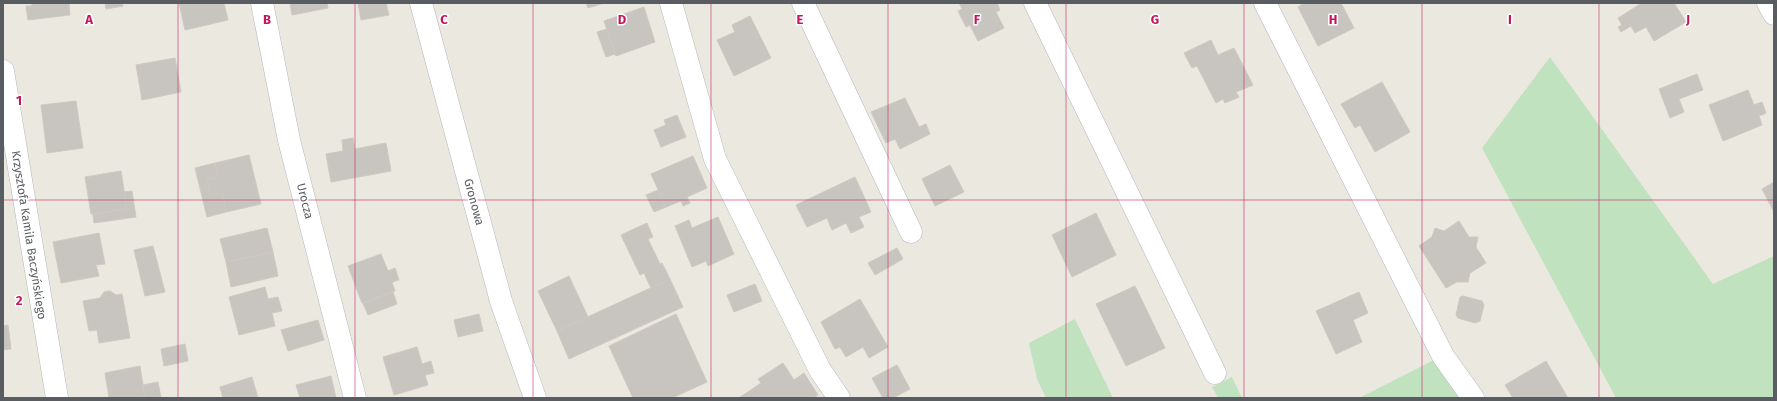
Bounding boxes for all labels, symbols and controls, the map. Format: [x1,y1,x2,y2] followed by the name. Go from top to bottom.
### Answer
[84,12,93,27] text: A
[263,12,271,27] text: B
[440,12,448,27] text: C
[618,12,627,27] text: D
[797,12,804,27] text: E
[974,12,981,27] text: F
[1151,12,1159,27] text: G
[1329,12,1337,27] text: H
[1508,12,1512,27] text: I
[1685,12,1690,27] text: J
[16,93,22,108] text: 1
[9,149,49,321] street label: Krzysztofa Kamila Baczyńskiego
[461,177,487,227] street label: Gronowa
[294,182,316,220] street label: Urocza
[16,293,23,308] text: 2

